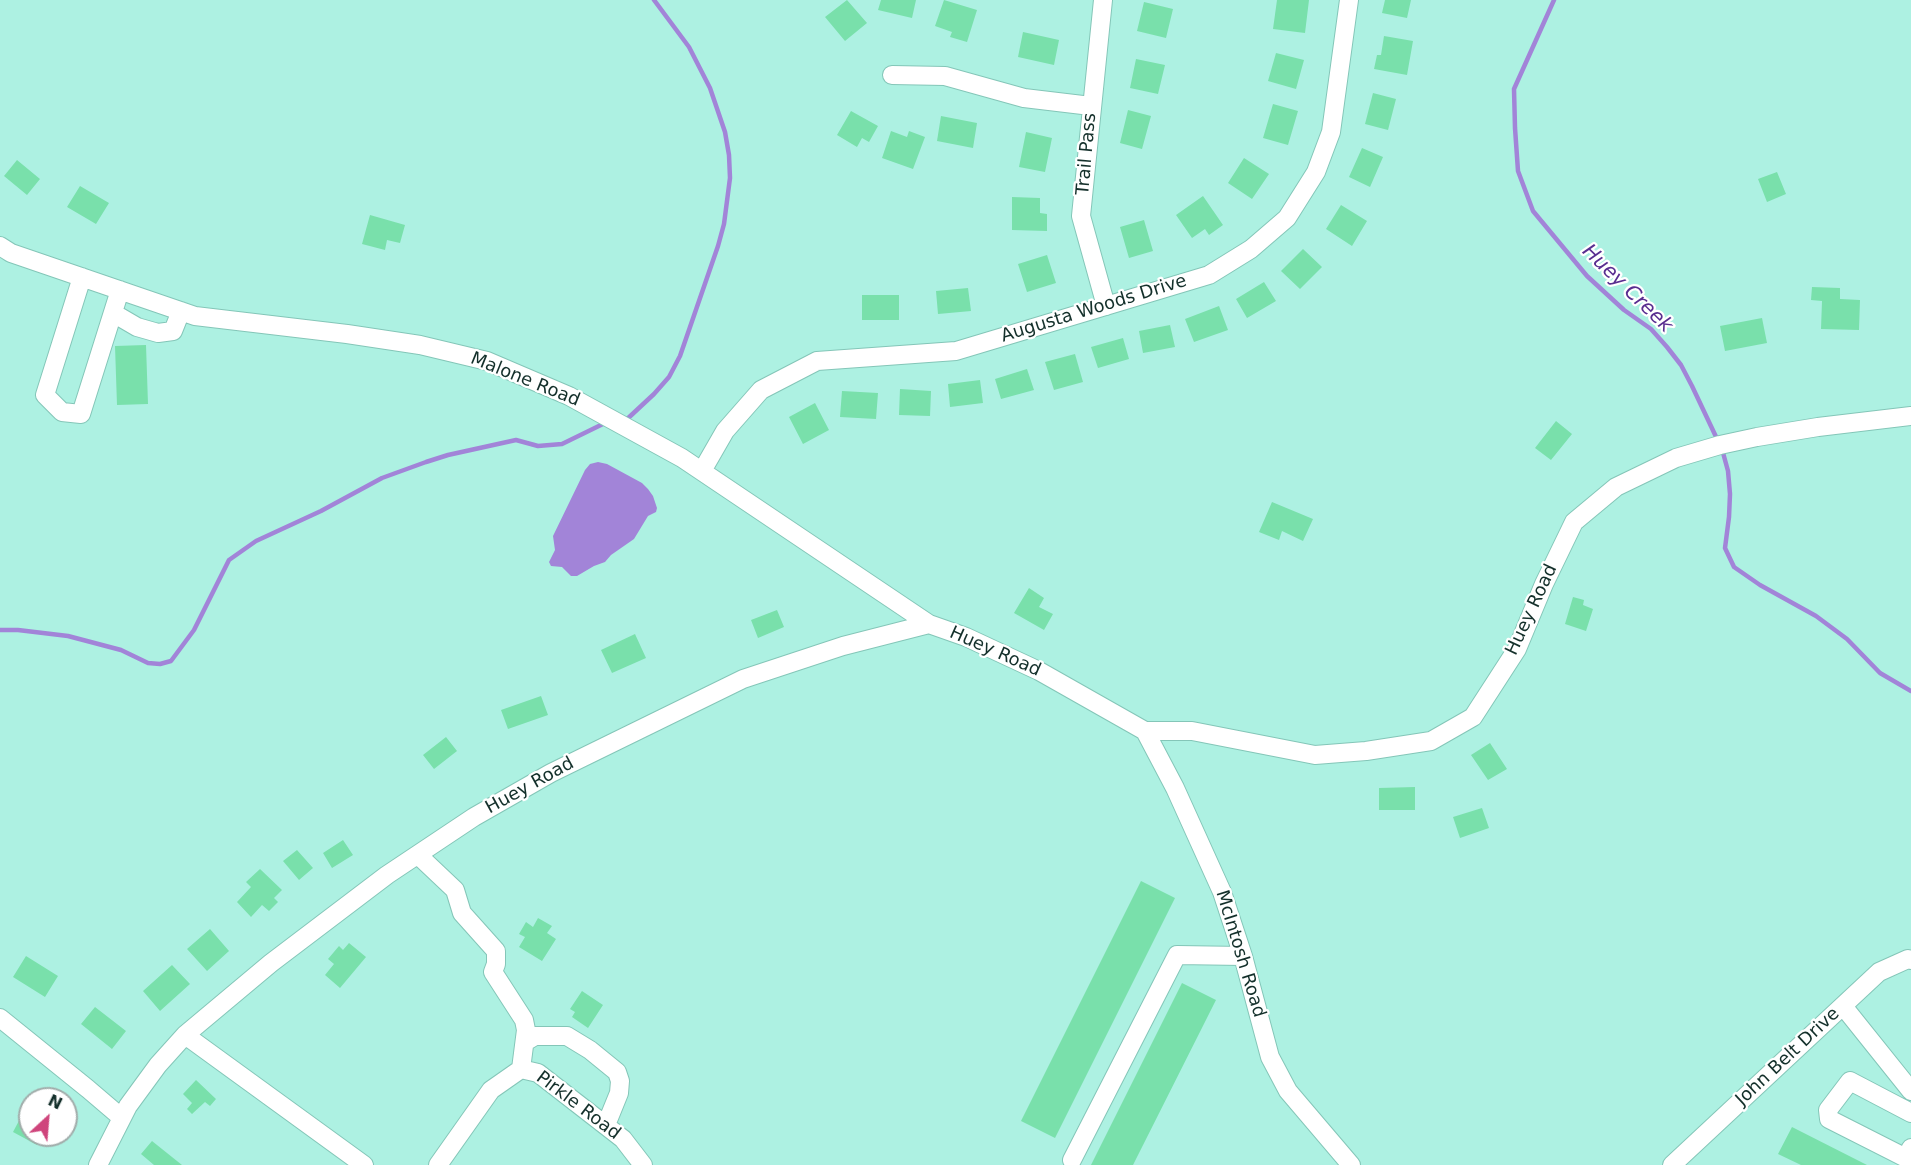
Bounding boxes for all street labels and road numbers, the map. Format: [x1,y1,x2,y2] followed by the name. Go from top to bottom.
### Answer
[1073,112,1101,196] street label: Trail Pass
[999,270,1189,348] street label: Augusta Woods Drive
[467,348,583,412] street label: Malone Road
[1502,561,1562,659] street label: Huey Road
[946,622,1044,682] street label: Huey Road
[482,753,578,819] street label: Huey Road
[1210,888,1270,1020] street label: McIntosh Road
[1732,1003,1844,1111] street label: John Belt Drive
[531,1067,625,1145] street label: Pirkle Road

